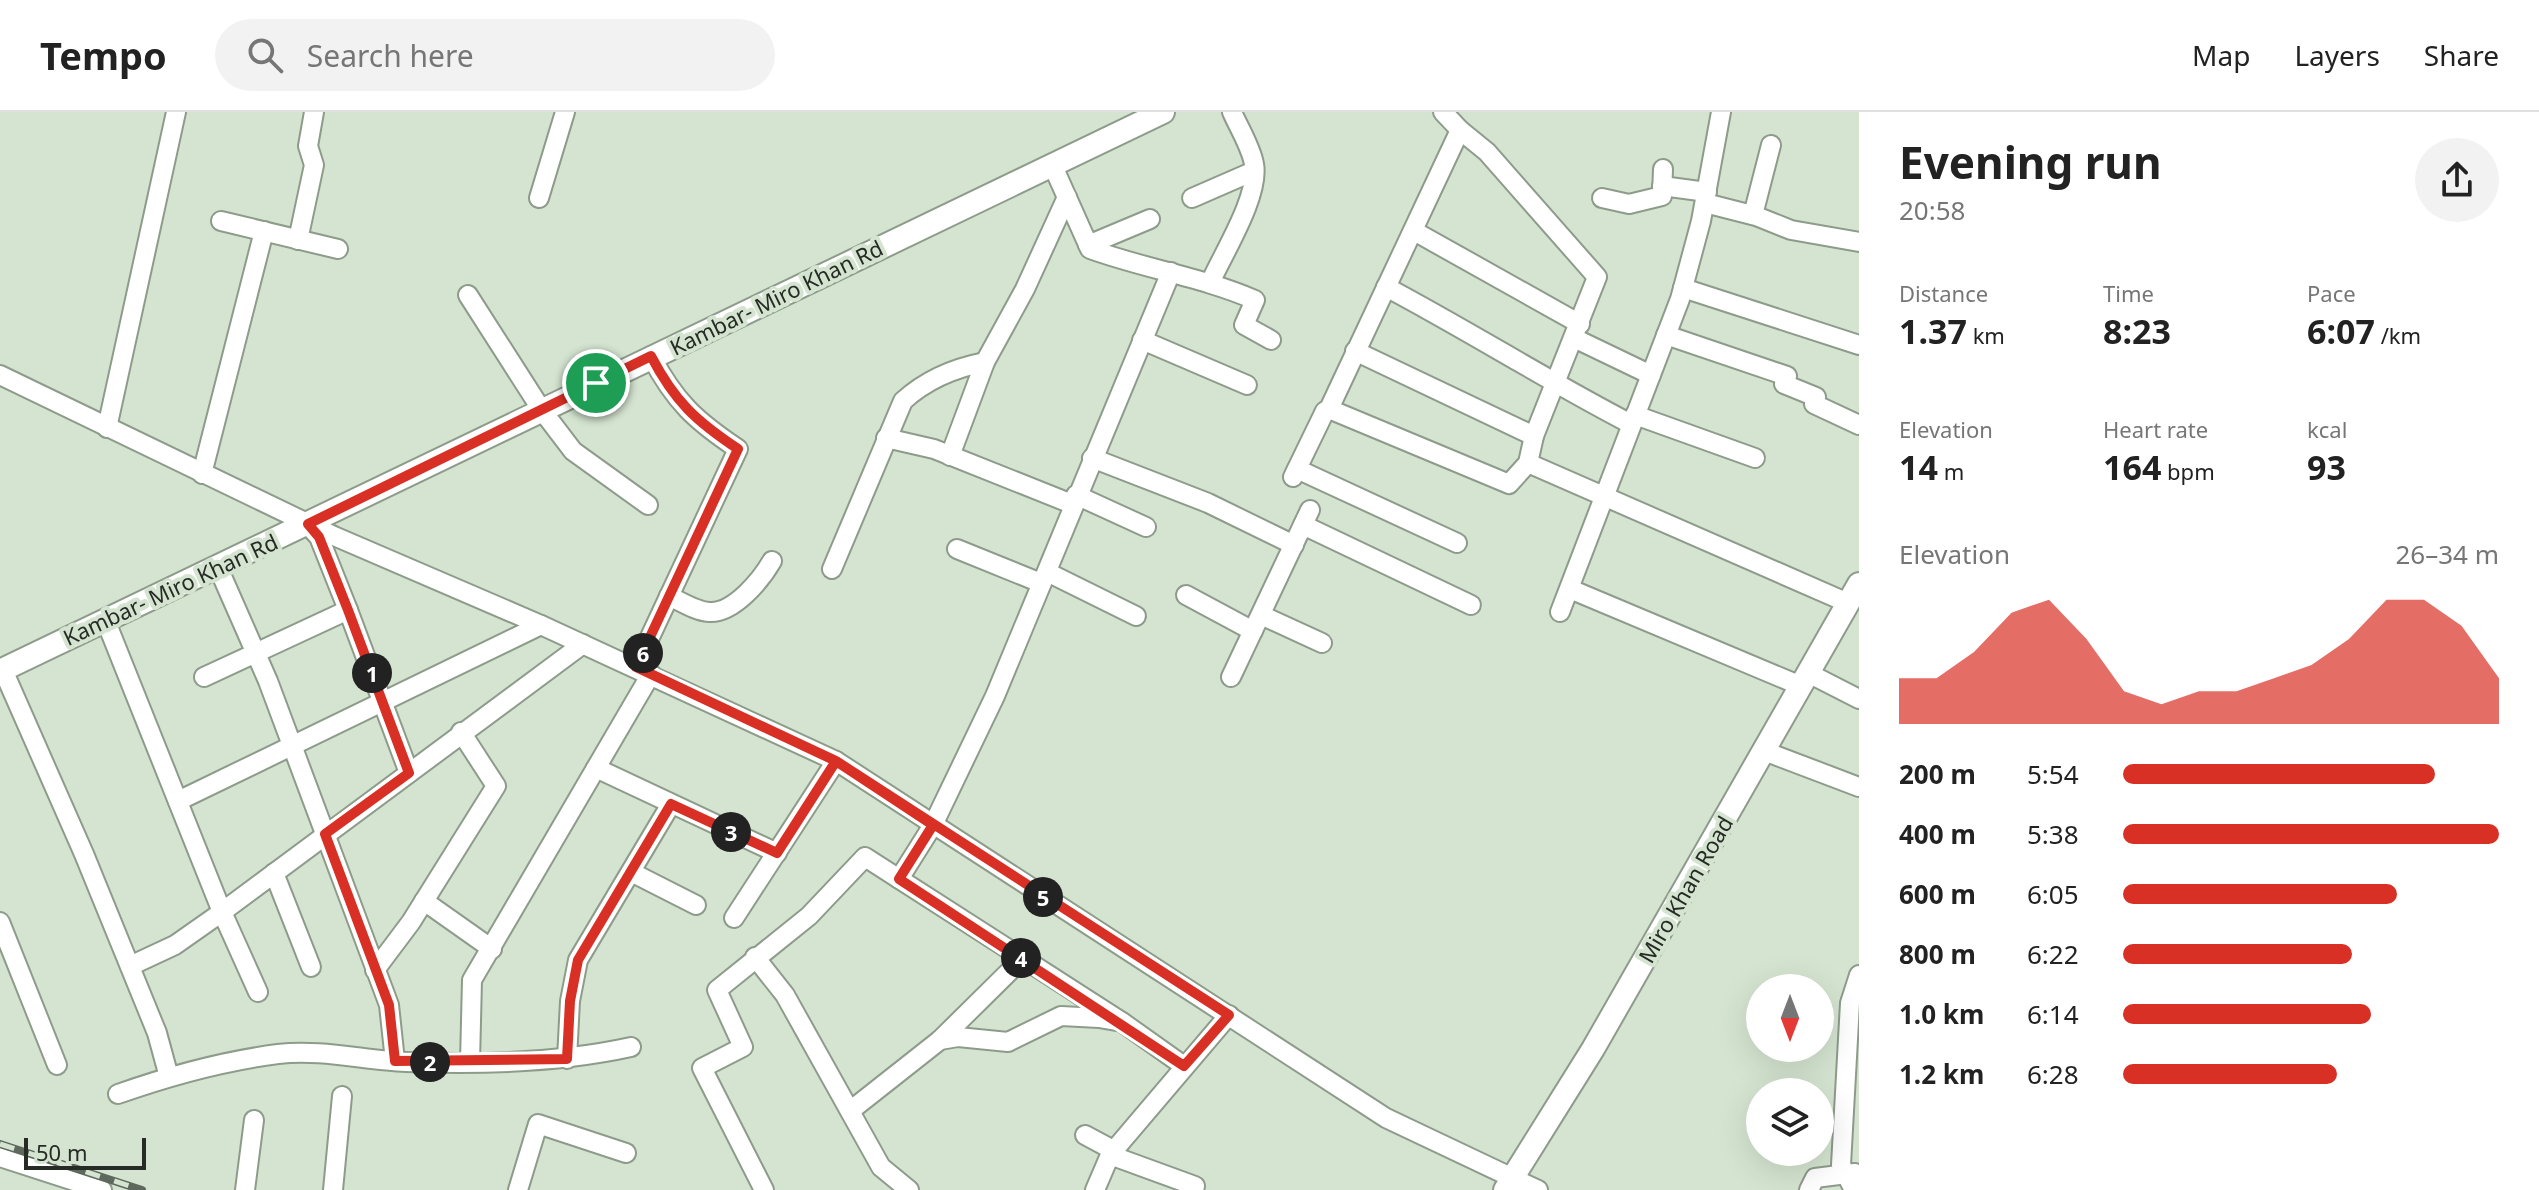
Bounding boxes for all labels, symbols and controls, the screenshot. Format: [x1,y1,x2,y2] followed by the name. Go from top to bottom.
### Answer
[215,19,775,91] search box
[40,29,167,81] text: Tempo
[243,33,287,77] icon: search
[307,35,474,76] text: Search here
[2192,36,2250,74] text: Map
[2294,36,2380,74] text: Layers
[2424,36,2499,74] text: Share
[1899,132,2162,192] text: Evening run
[2415,138,2499,222] button: share
[1899,192,1965,228] text: 20:58
[664,232,888,362] street label: Kambar- Miro Khan Rd
[1899,278,1988,308] text: Distance
[2103,278,2154,308] text: Time
[2307,278,2356,308] text: Pace
[1899,308,1967,354] text: 1.37
[2103,308,2171,354] text: 8:23
[2307,308,2375,354] text: 6:07
[1967,320,2005,350] text: km
[2375,320,2421,350] text: /km
[562,349,630,417] pin
[574,361,618,405] icon: arrive
[1899,414,1993,444] text: Elevation
[2103,414,2208,444] text: Heart rate
[2307,414,2347,444] text: kcal
[1899,444,1938,490] text: 14
[2103,444,2161,490] text: 164
[2307,444,2346,490] text: 93
[1938,456,1964,486] text: m
[2161,456,2215,486] text: bpm
[58,526,282,652] street label: Kambar- Miro Khan Rd
[1899,536,2010,572] text: Elevation
[2395,536,2499,572] text: 26–34 m
[623,633,663,673] pin: 6
[637,638,649,668] text: 6
[352,653,392,693] pin: 1
[366,658,378,688] text: 1
[1899,756,1976,792] text: 200 m
[2027,756,2079,792] text: 5:54
[1631,810,1739,968] street label: Miro Khan Road
[711,812,751,852] pin: 3
[1899,816,1976,852] text: 400 m
[2027,816,2079,852] text: 5:38
[725,817,737,847] text: 3
[1899,876,1976,912] text: 600 m
[2027,876,2079,912] text: 6:05
[1023,877,1063,917] pin: 5
[1037,882,1049,912] text: 5
[1899,936,1976,972] text: 800 m
[2027,936,2079,972] text: 6:22
[1001,938,1041,978] pin: 4
[1015,943,1027,973] text: 4
[1746,974,1834,1062] north arrow
[1746,974,1834,1166] map controls
[1899,996,1984,1032] text: 1.0 km
[2027,996,2079,1032] text: 6:14
[410,1042,450,1082] pin: 2
[424,1047,436,1077] text: 2
[1899,1056,1984,1092] text: 1.2 km
[2027,1056,2079,1092] text: 6:28
[1746,1078,1834,1166] button: layers
[24,1134,146,1170] scale bar
[36,1137,87,1167] text: 50 m

